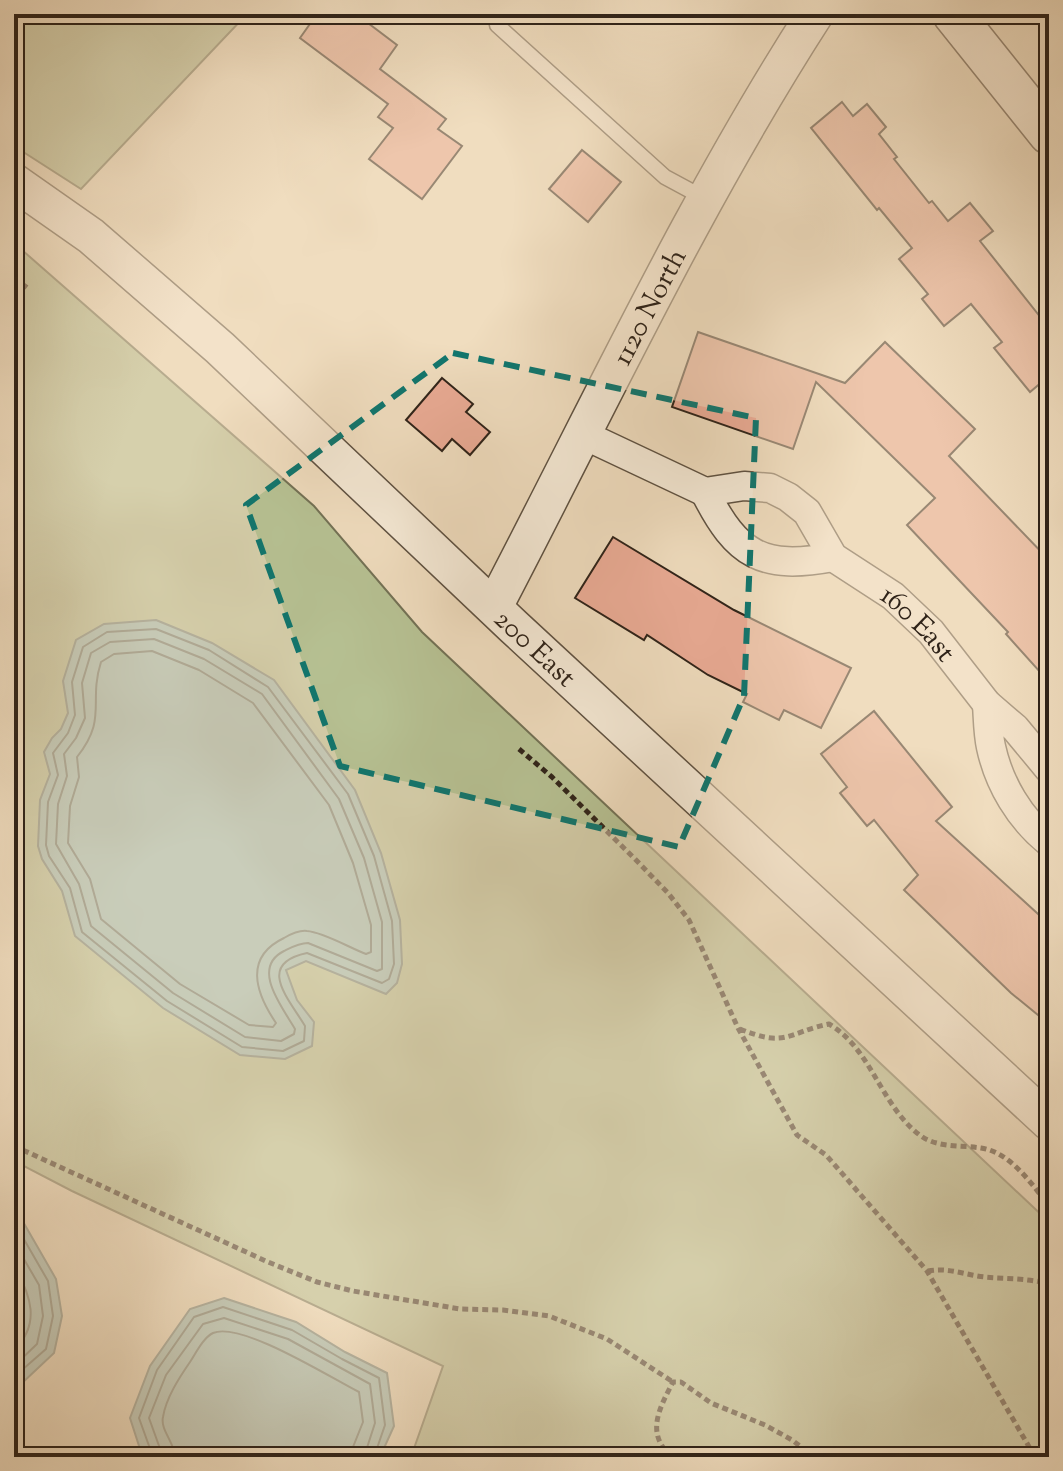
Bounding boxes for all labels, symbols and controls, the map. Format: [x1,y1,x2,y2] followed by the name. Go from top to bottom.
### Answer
[604,242,698,373] street label: 1120 North
[872,576,964,672] street label: 160 East
[484,601,584,698] street label: 200 East

